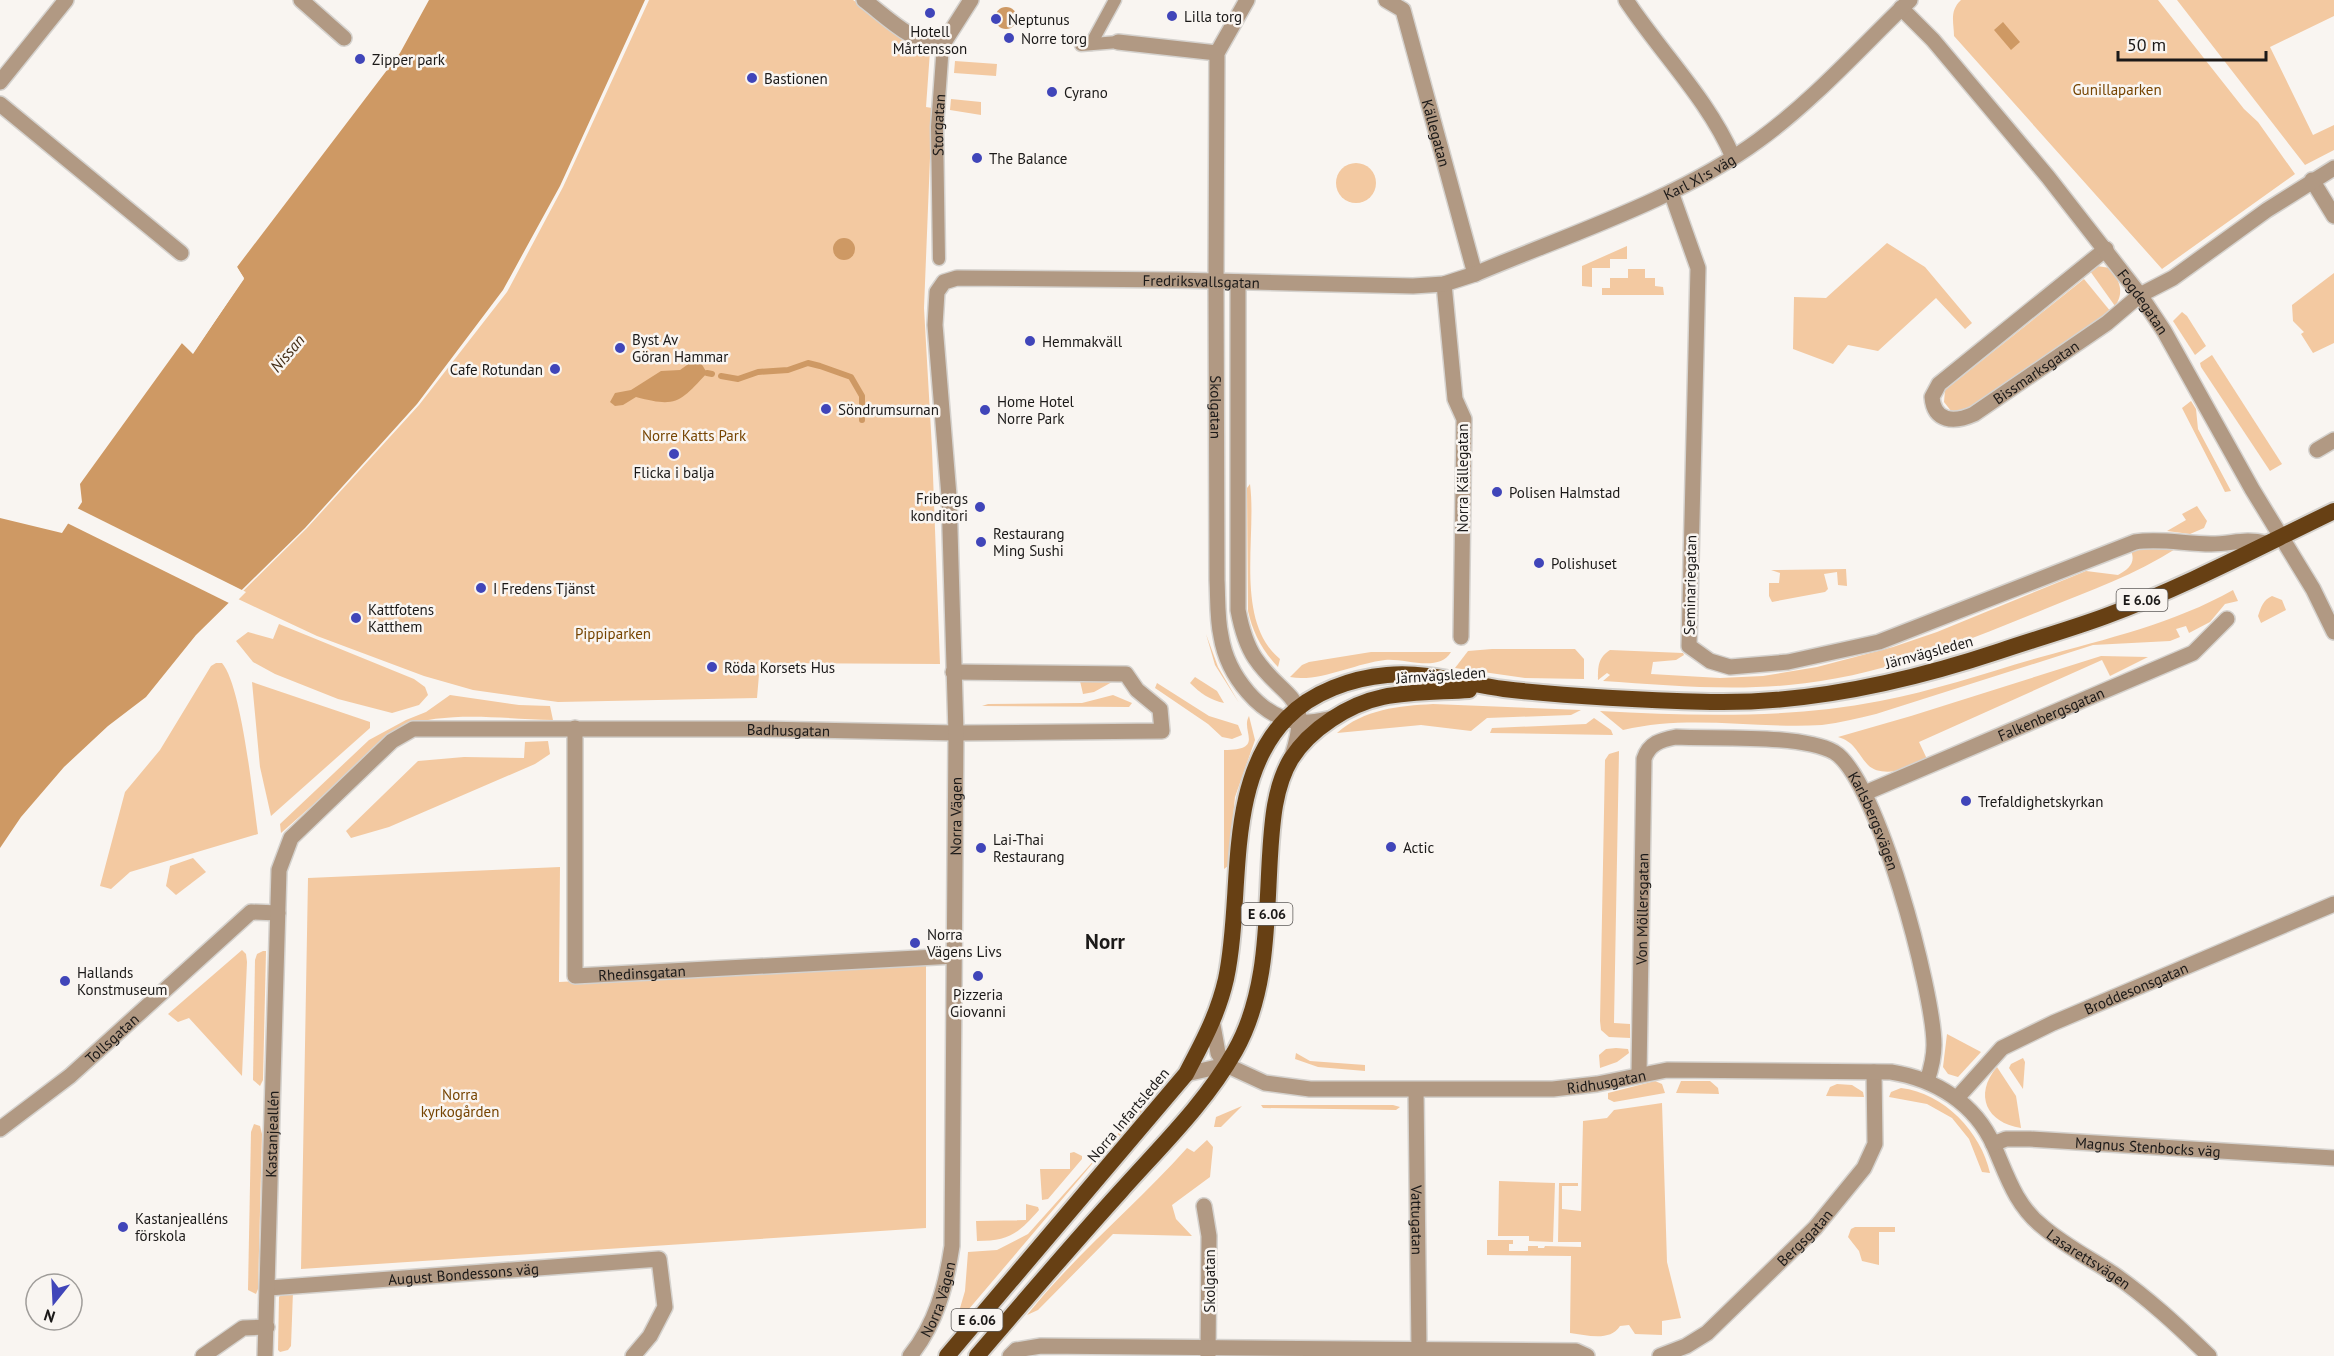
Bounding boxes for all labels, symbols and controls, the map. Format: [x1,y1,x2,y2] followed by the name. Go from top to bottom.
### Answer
[923,6,937,20] marker: Hotell Mårtensson
[1184,7,1242,26] place label: Lilla torg
[1165,9,1179,23] marker: Lilla torg
[1008,10,1070,29] place label: Neptunus
[989,12,1003,26] marker: Neptunus
[893,22,967,58] place label: Hotell Mårtensson
[2118,24,2266,62] scale bar
[1021,29,1087,48] place label: Norre torg
[1002,31,1016,45] marker: Norre torg
[2127,33,2166,56] text: 50 m
[372,50,446,69] place label: Zipper park
[353,52,367,66] marker: Zipper park
[764,69,828,88] place label: Bastionen
[745,71,759,85] marker: Bastionen
[2072,80,2162,99] park label: Gunillaparken
[1064,83,1108,102] place label: Cyrano
[1045,85,1059,99] marker: Cyrano
[927,93,949,156] street label: Storgatan
[1418,97,1455,169] street label: Källegatan
[989,149,1067,168] place label: The Balance
[1660,149,1739,204] street label: Karl XI:s väg
[970,151,984,165] marker: The Balance
[2114,265,2173,338] street label: Fogdegatan
[1142,270,1260,292] street label: Fredriksvallsgatan
[265,330,309,376] water label: Nissan
[632,330,728,366] place label: Byst Av Göran Hammar
[1042,332,1123,351] place label: Hemmakväll
[1023,334,1037,348] marker: Hemmakväll
[1989,336,2082,408] street label: Bissmarksgatan
[613,341,627,355] marker: Byst Av Göran Hammar
[450,360,543,379] place label: Cafe Rotundan
[548,362,562,376] marker: Cafe Rotundan
[1207,375,1226,439] street label: Skolgatan
[997,392,1075,428] place label: Home Hotel Norre Park
[838,400,939,419] place label: Söndrumsurnan
[819,402,833,416] marker: Söndrumsurnan
[978,403,992,417] marker: Home Hotel Norre Park
[1453,424,1472,532] street label: Norra Källegatan
[642,426,747,445] park label: Norre Katts Park
[667,447,681,461] marker: Flicka i balja
[634,463,714,482] place label: Flicka i balja
[1509,483,1620,502] place label: Polisen Halmstad
[1490,485,1504,499] marker: Polisen Halmstad
[911,489,968,525] place label: Fribergs konditori
[973,500,987,514] marker: Fribergs konditori
[993,524,1065,560] place label: Restaurang Ming Sushi
[974,535,988,549] marker: Restaurang Ming Sushi
[1680,535,1700,635] street label: Seminariegatan
[1551,554,1617,573] place label: Polishuset
[1532,556,1546,570] marker: Polishuset
[493,579,595,598] place label: I Fredens Tjänst
[474,581,488,595] marker: I Fredens Tjänst
[2116,589,2168,611] road number: E 6.06
[368,600,434,636] place label: Kattfotens Katthem
[349,611,363,625] marker: Kattfotens Katthem
[575,624,651,643] park label: Pippiparken
[1882,631,1975,673] street label: Järnvägsleden
[724,658,835,677] place label: Röda Korsets Hus
[705,660,719,674] marker: Röda Korsets Hus
[1394,662,1487,688] street label: Järnvägsleden
[1995,683,2107,745] street label: Falkenbergsgatan
[747,720,830,740] street label: Badhusgatan
[1845,768,1903,873] street label: Karlsbergsvägen
[946,777,965,856] street label: Norra Vägen
[1978,792,2103,811] place label: Trefaldighetskyrkan
[1959,794,1973,808] marker: Trefaldighetskyrkan
[993,830,1065,866] place label: Lai-Thai Restaurang
[1403,838,1434,857] place label: Actic
[1384,840,1398,854] marker: Actic
[974,841,988,855] marker: Lai-Thai Restaurang
[1631,853,1652,966] street label: Von Möllersgatan
[1242,903,1292,925] road number: E 6.06
[926,925,1002,961] place label: Norra Vägens Livs
[1085,928,1126,955] district label: Norr
[908,936,922,950] marker: Norra Vägens Livs
[2081,958,2191,1018] street label: Broddesonsgatan
[598,961,686,984] street label: Rhedinsgatan
[77,963,168,999] place label: Hallands Konstmuseum
[971,969,985,983] marker: Pizzeria Giovanni
[58,974,72,988] marker: Hallands Konstmuseum
[950,985,1006,1021] place label: Pizzeria Giovanni
[81,1009,142,1067] street label: Tollsgatan
[1083,1064,1173,1166] street label: Norra Infartsleden
[1566,1065,1647,1097] street label: Ridhusgatan
[421,1085,499,1121] park label: Norra kyrkogården
[261,1090,282,1178] street label: Kastanjeallén
[2075,1132,2221,1160] street label: Magnus Stenbocks väg
[1408,1184,1427,1255] street label: Vattugatan
[1772,1205,1836,1270] street label: Bergsgatan
[135,1209,228,1245] place label: Kastanjealléns förskola
[116,1220,130,1234] marker: Kastanjealléns förskola
[2043,1224,2135,1293] street label: Lasarettsvägen
[1200,1249,1219,1313] street label: Skolgatan
[387,1258,539,1289] street label: August Bondessons väg
[916,1260,959,1340] street label: Norra Vägen
[24,1272,84,1332] north arrow
[41,1305,57,1327] text: N
[952,1309,1002,1331] road number: E 6.06

